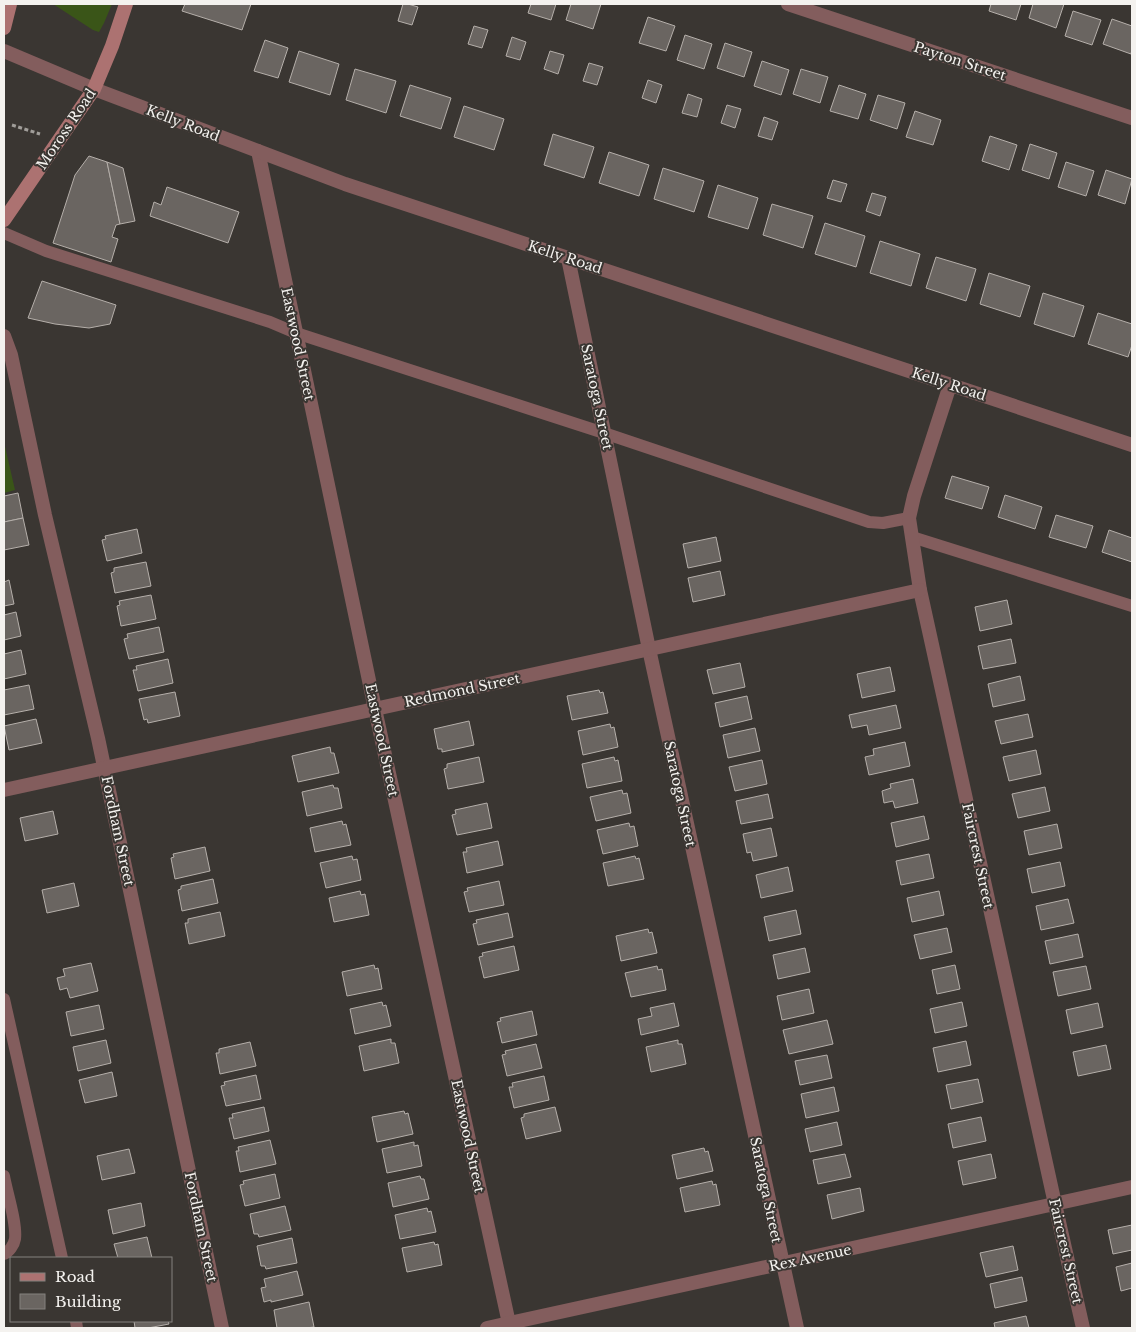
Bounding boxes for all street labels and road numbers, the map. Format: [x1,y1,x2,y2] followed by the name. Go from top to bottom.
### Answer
[912,38,1009,85] street label: Payton Street
[32,85,100,173] street label: Moross Road
[144,101,223,145] street label: Kelly Road
[525,236,605,278] street label: Kelly Road
[277,286,319,403] street label: Eastwood Street
[577,342,617,452] street label: Saratoga Street
[909,363,989,405] street label: Kelly Road
[403,669,522,711] street label: Redmond Street
[361,682,403,799] street label: Eastwood Street
[660,739,700,849] street label: Saratoga Street
[98,774,139,889] street label: Fordham Street
[958,801,998,911] street label: Faircrest Street
[447,1078,489,1195] street label: Eastwood Street
[746,1135,786,1245] street label: Saratoga Street
[181,1170,222,1285] street label: Fordham Street
[1045,1196,1087,1306] street label: Faircrest Street
[767,1240,853,1276] street label: Rex Avenue

